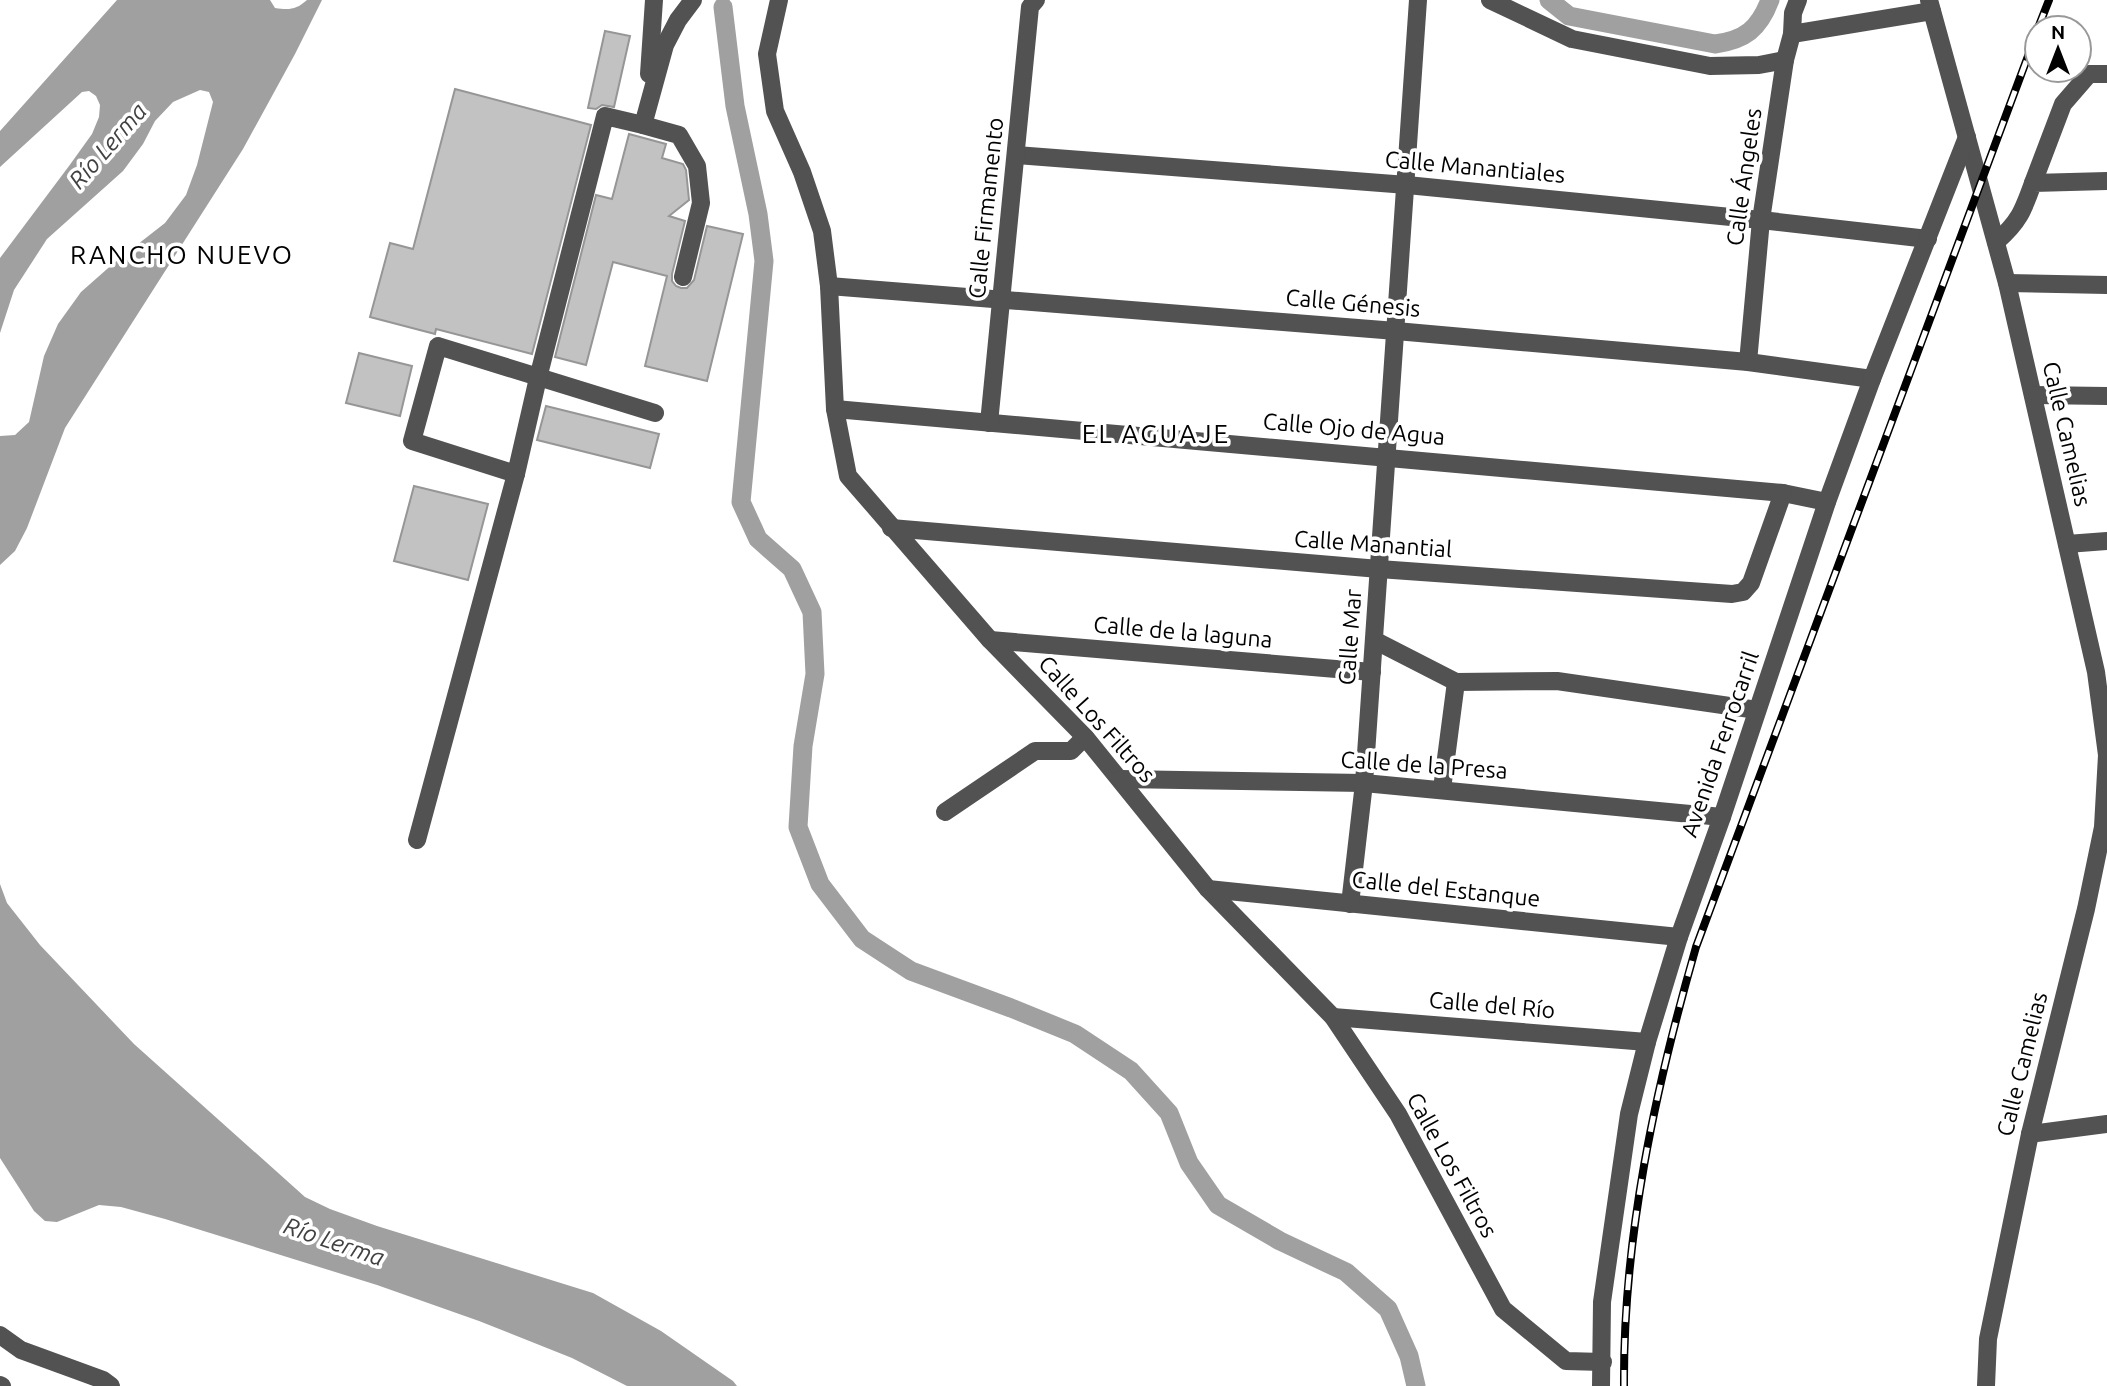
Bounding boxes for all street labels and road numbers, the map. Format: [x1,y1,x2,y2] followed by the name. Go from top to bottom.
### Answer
[1720,106,1766,247] street label: Calle Ángeles
[964,116,1007,300] street label: Calle Firmamento
[1384,146,1566,187] street label: Calle Manantiales
[1285,284,1422,321] street label: Calle Génesis
[2039,359,2096,509] street label: Calle Camelias
[1262,408,1446,449] street label: Calle Ojo de Agua
[1293,526,1453,561] street label: Calle Manantial
[1334,588,1365,686] street label: Calle Mar
[1092,611,1274,652] street label: Calle de la laguna
[1676,648,1763,840] street label: Avenida Ferrocarril
[1034,650,1161,787] street label: Calle Los Filtros
[1340,746,1508,783] street label: Calle de la Presa
[1350,866,1542,911] street label: Calle del Estanque
[1428,987,1556,1022] street label: Calle del Río
[1991,989,2052,1139] street label: Calle Camelias
[1402,1088,1502,1241] street label: Calle Los Filtros

